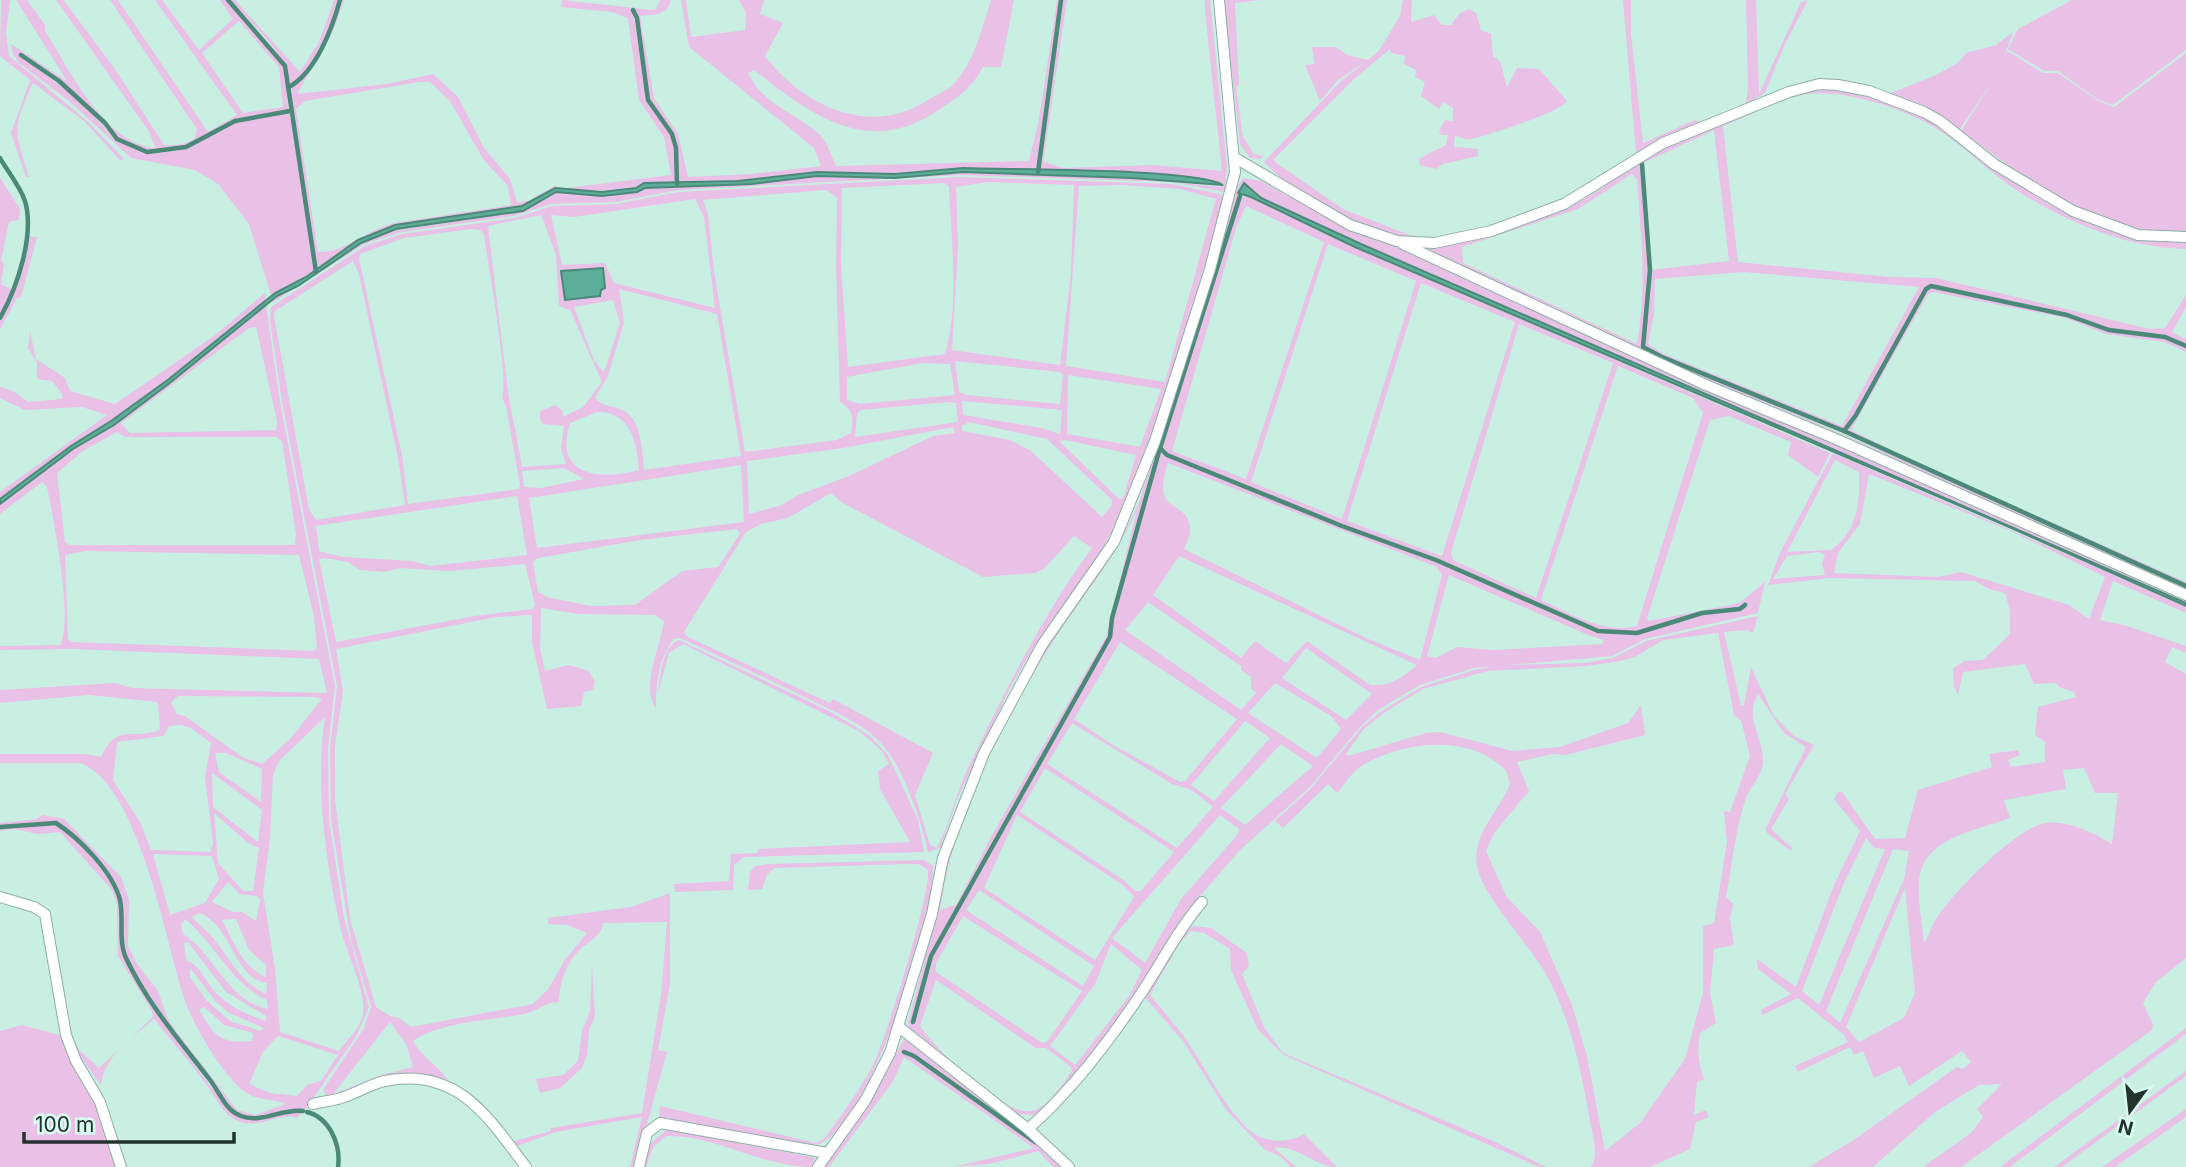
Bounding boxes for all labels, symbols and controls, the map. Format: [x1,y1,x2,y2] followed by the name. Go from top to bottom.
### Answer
[2095,1076,2165,1146] north arrow
[24,1100,234,1144] scale bar
[35,1112,94,1137] text: 100 m
[2116,1114,2136,1140] text: N

